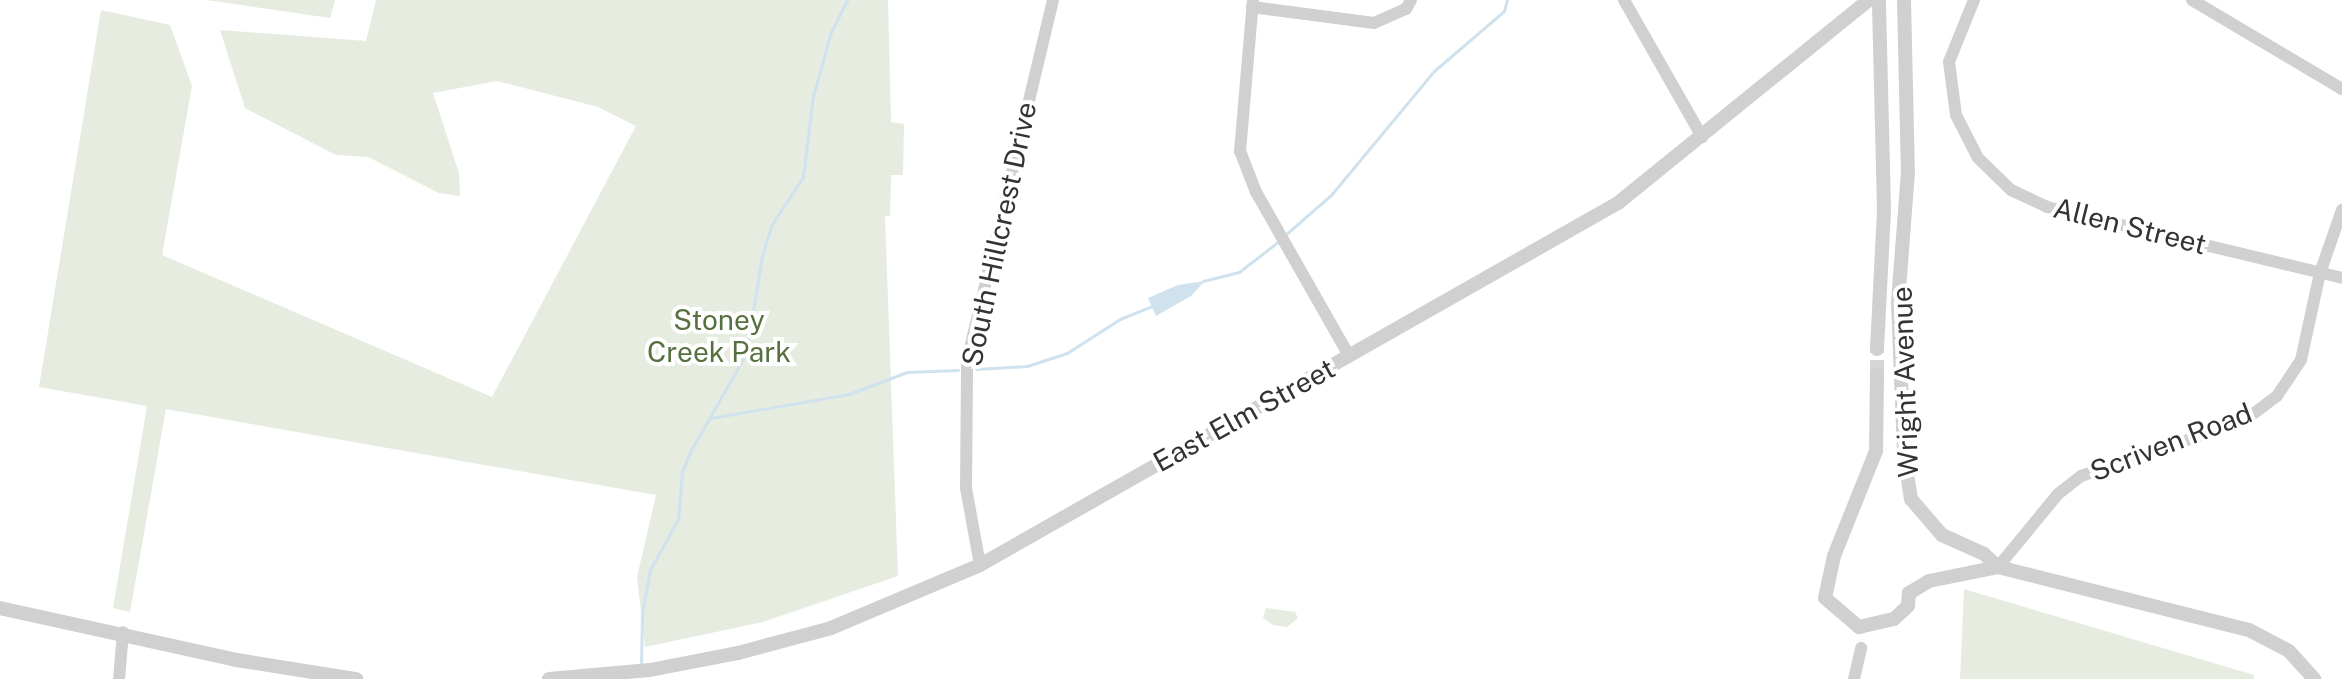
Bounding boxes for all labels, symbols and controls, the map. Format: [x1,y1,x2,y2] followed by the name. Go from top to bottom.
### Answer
[955,99,1043,369] street label: South Hillcrest Drive
[2050,191,2210,261] street label: Allen Street
[1885,286,1925,478] street label: Wright Avenue
[647,303,791,369] park label: Stoney Creek Park
[1147,351,1341,479] street label: East Elm Street
[2085,396,2257,488] street label: Scriven Road

